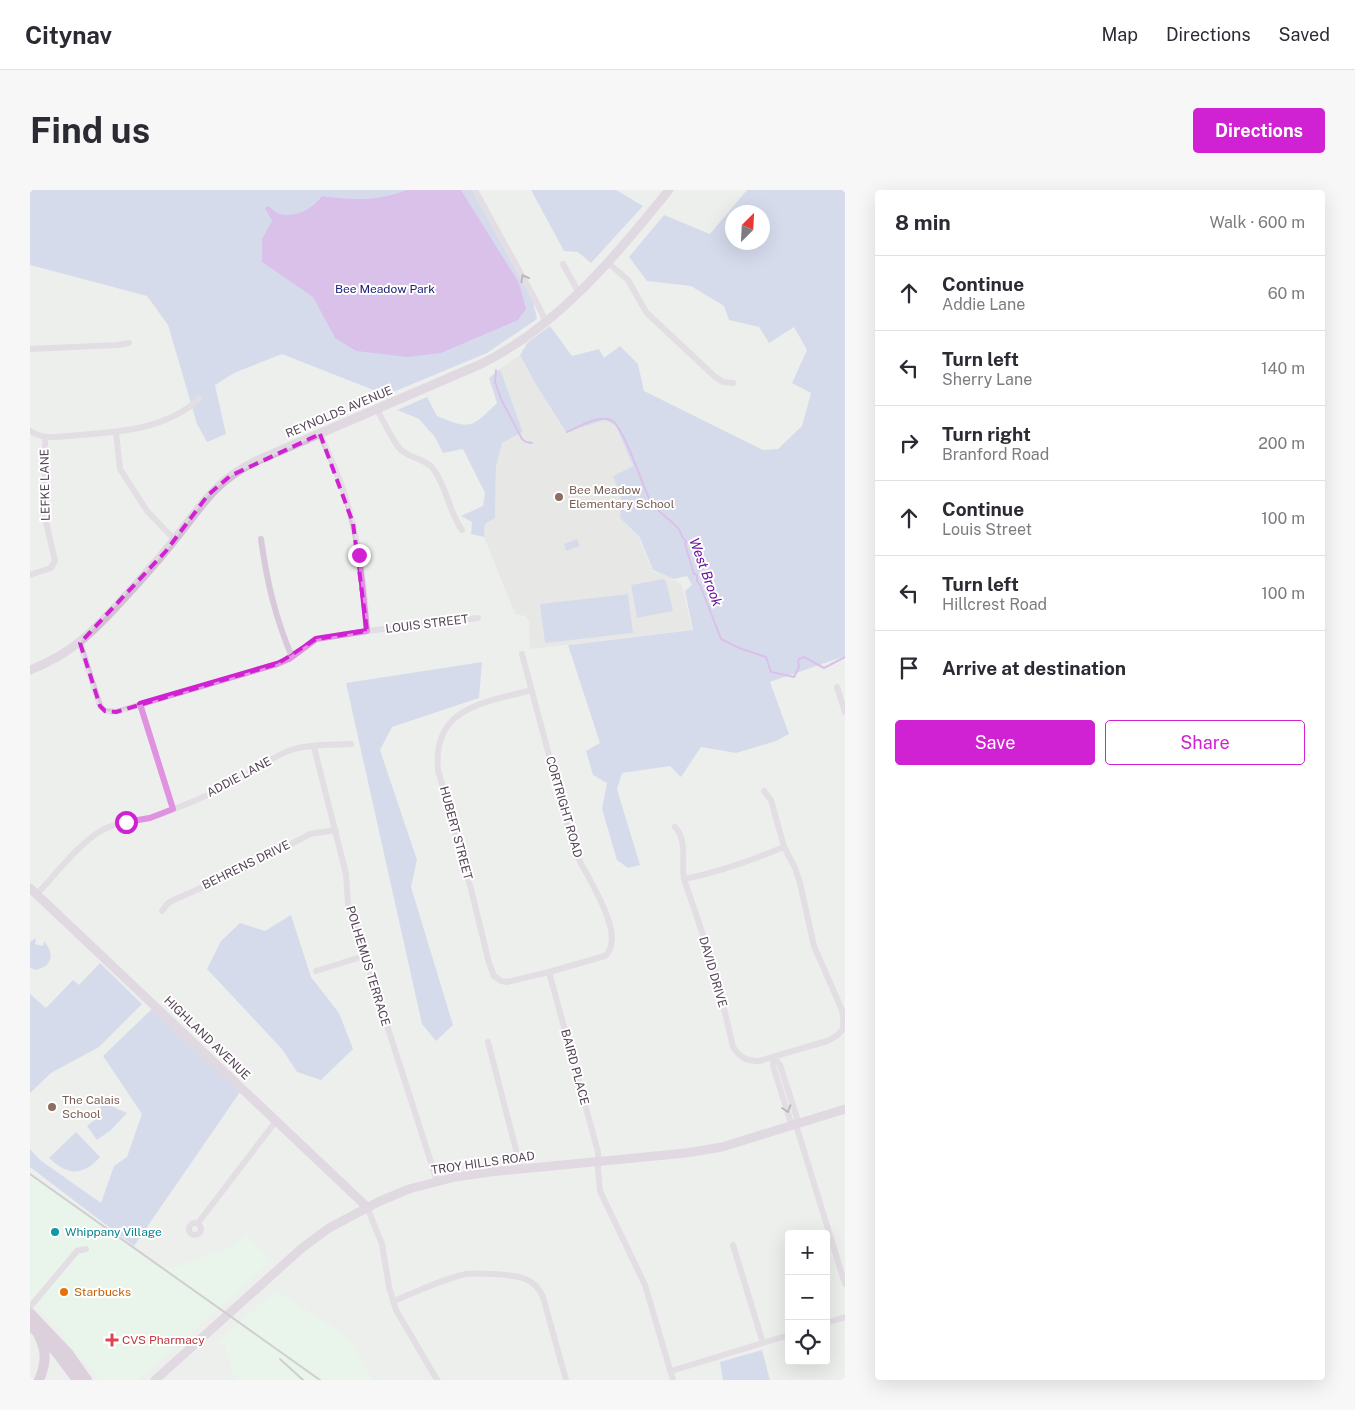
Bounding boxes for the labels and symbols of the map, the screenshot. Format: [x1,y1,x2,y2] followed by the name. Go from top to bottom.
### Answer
[725,205,770,250] north arrow
[520,274,530,283] one-way arrow
[335,282,435,296] park label: Bee Meadow Park
[283,383,395,441] street label: REYNOLDS AVENUE
[37,449,53,521] street label: LEFKE LANE
[569,483,675,511] place label: Bee Meadow Elementary School
[553,491,565,503] marker: Bee Meadow Elementary School
[686,536,726,609] water label: West Brook
[348,544,371,567] route end
[385,612,469,636] street label: LOUIS STREET
[204,754,274,800] street label: ADDIE LANE
[543,755,585,859] street label: CORTRIGHT ROAD
[437,785,475,881] street label: HUBERT STREET
[115,811,138,834] route start
[200,838,292,892] street label: BEHRENS DRIVE
[343,904,393,1028] street label: POLHEMUS TERRACE
[696,935,730,1009] street label: DAVID DRIVE
[161,993,253,1083] street label: HIGHLAND AVENUE
[558,1028,592,1106] street label: BAIRD PLACE
[62,1093,120,1121] place label: The Calais School
[46,1101,58,1113] marker: The Calais School
[781,1104,791,1112] one-way arrow
[430,1149,536,1177] street label: TROY HILLS ROAD
[65,1225,162,1239] place label: Whippany Village
[49,1226,61,1238] marker: Whippany Village
[74,1285,131,1299] place label: Starbucks
[58,1286,70,1298] marker: Starbucks
[122,1333,205,1347] place label: CVS Pharmacy
[106,1334,118,1346] marker: CVS Pharmacy

